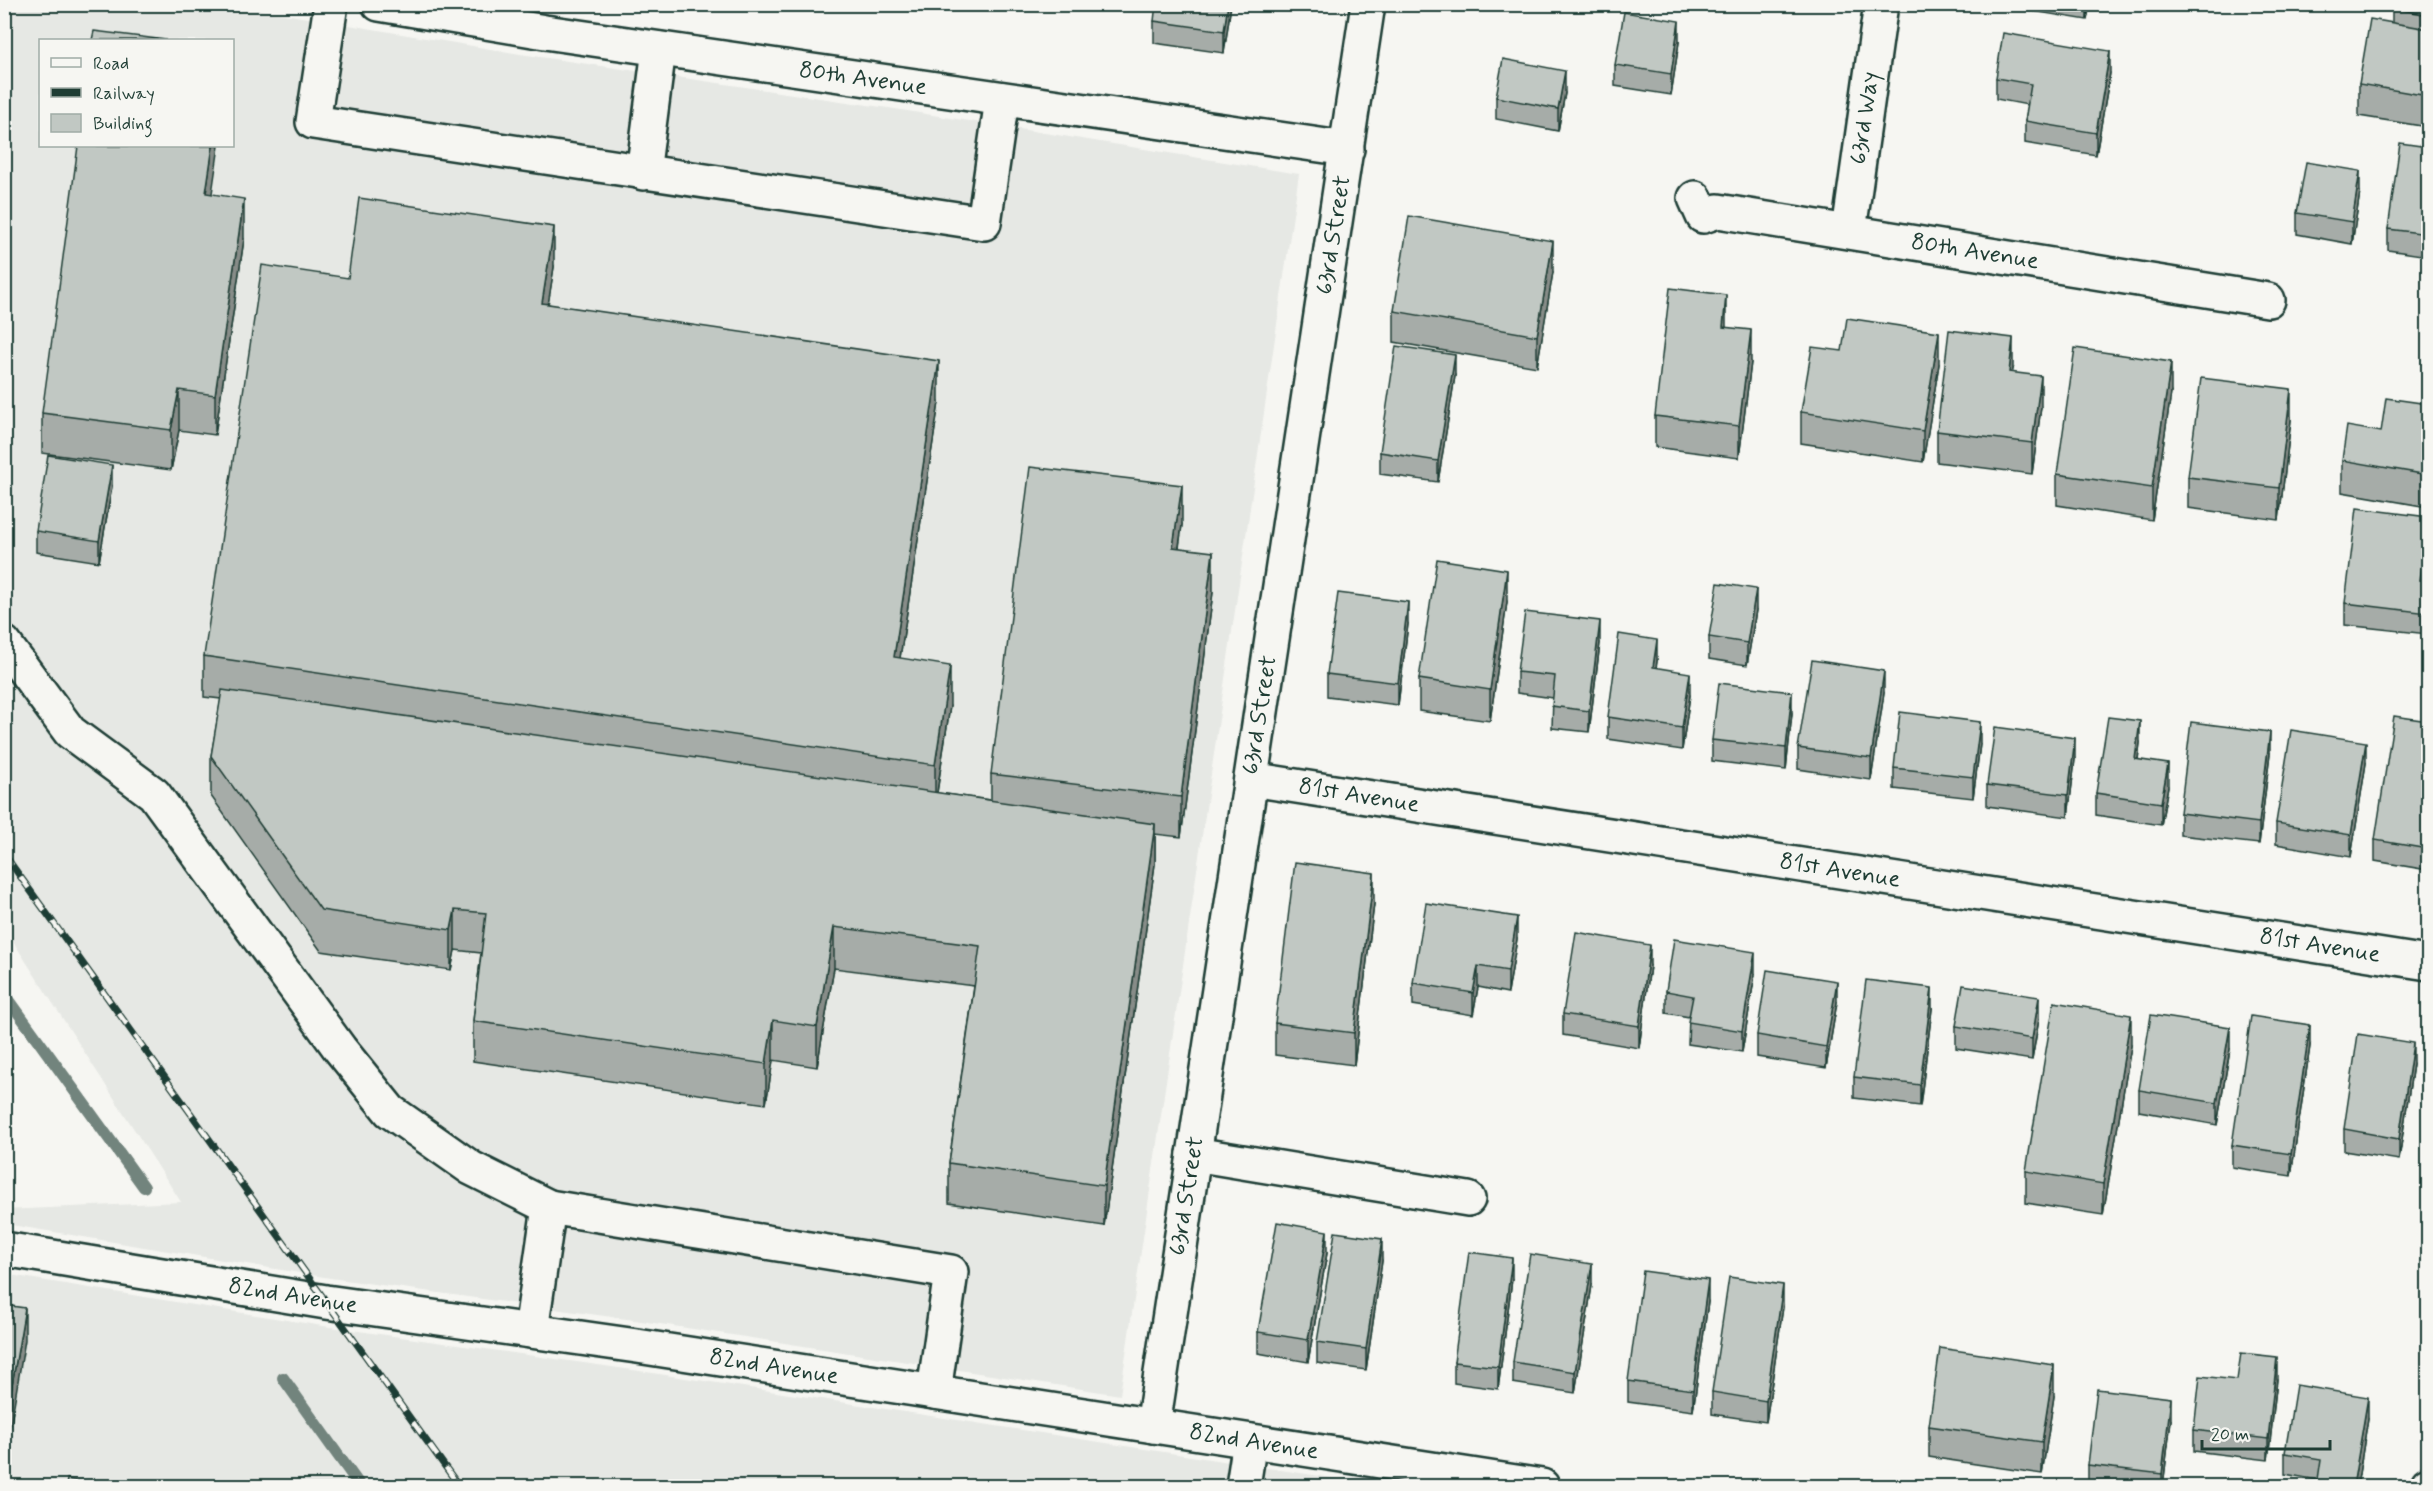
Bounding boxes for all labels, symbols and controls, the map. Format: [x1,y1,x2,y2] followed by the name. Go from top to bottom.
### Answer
[39,39,234,147] legend
[93,52,129,76] text: Road
[797,55,929,103] street label: 80th Avenue
[1843,70,1887,166] street label: 63rd Way
[93,82,155,106] text: Railway
[93,112,153,138] text: Building
[1309,173,1359,297] street label: 63rd Street
[1909,227,2041,277] street label: 80th Avenue
[1235,653,1285,777] street label: 63rd Street
[1296,771,1422,821] street label: 81st Avenue
[1777,846,1903,896] street label: 81st Avenue
[2257,921,2383,971] street label: 81st Avenue
[1162,1134,1212,1258] street label: 63rd Street
[226,1270,360,1322] street label: 82nd Avenue
[707,1341,841,1393] street label: 82nd Avenue
[2202,1413,2330,1451] scale bar
[1187,1416,1321,1468] street label: 82nd Avenue
[2211,1423,2249,1447] text: 20 m

